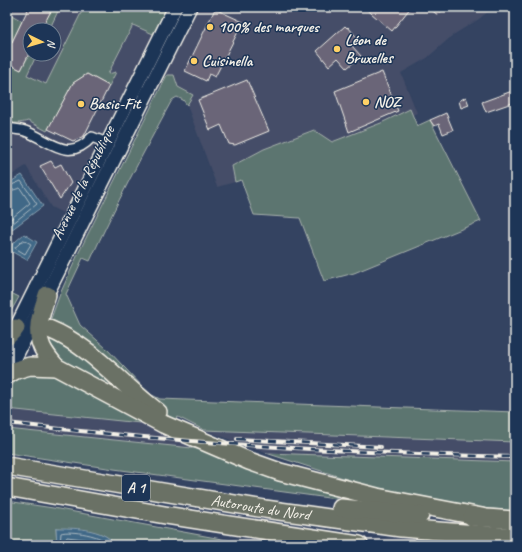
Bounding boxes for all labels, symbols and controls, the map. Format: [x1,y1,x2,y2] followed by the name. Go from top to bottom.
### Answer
[218,17,320,37] place label: 100% des marques
[22,22,62,62] north arrow
[205,22,215,32] marker: 100% des marques
[345,30,395,68] place label: Léon de Bruxelles
[45,39,59,49] text: N
[332,44,342,54] marker: Léon de Bruxelles
[202,51,254,71] place label: Cuisinella
[189,56,199,66] marker: Cuisinella
[374,92,403,112] place label: NOZ
[89,94,142,114] place label: Basic-Fit
[361,97,371,107] marker: NOZ
[76,99,86,109] marker: Basic-Fit
[47,121,120,243] street label: Avenue de la République
[122,475,150,501] road number: A 1
[210,490,314,526] street label: Autoroute du Nord

